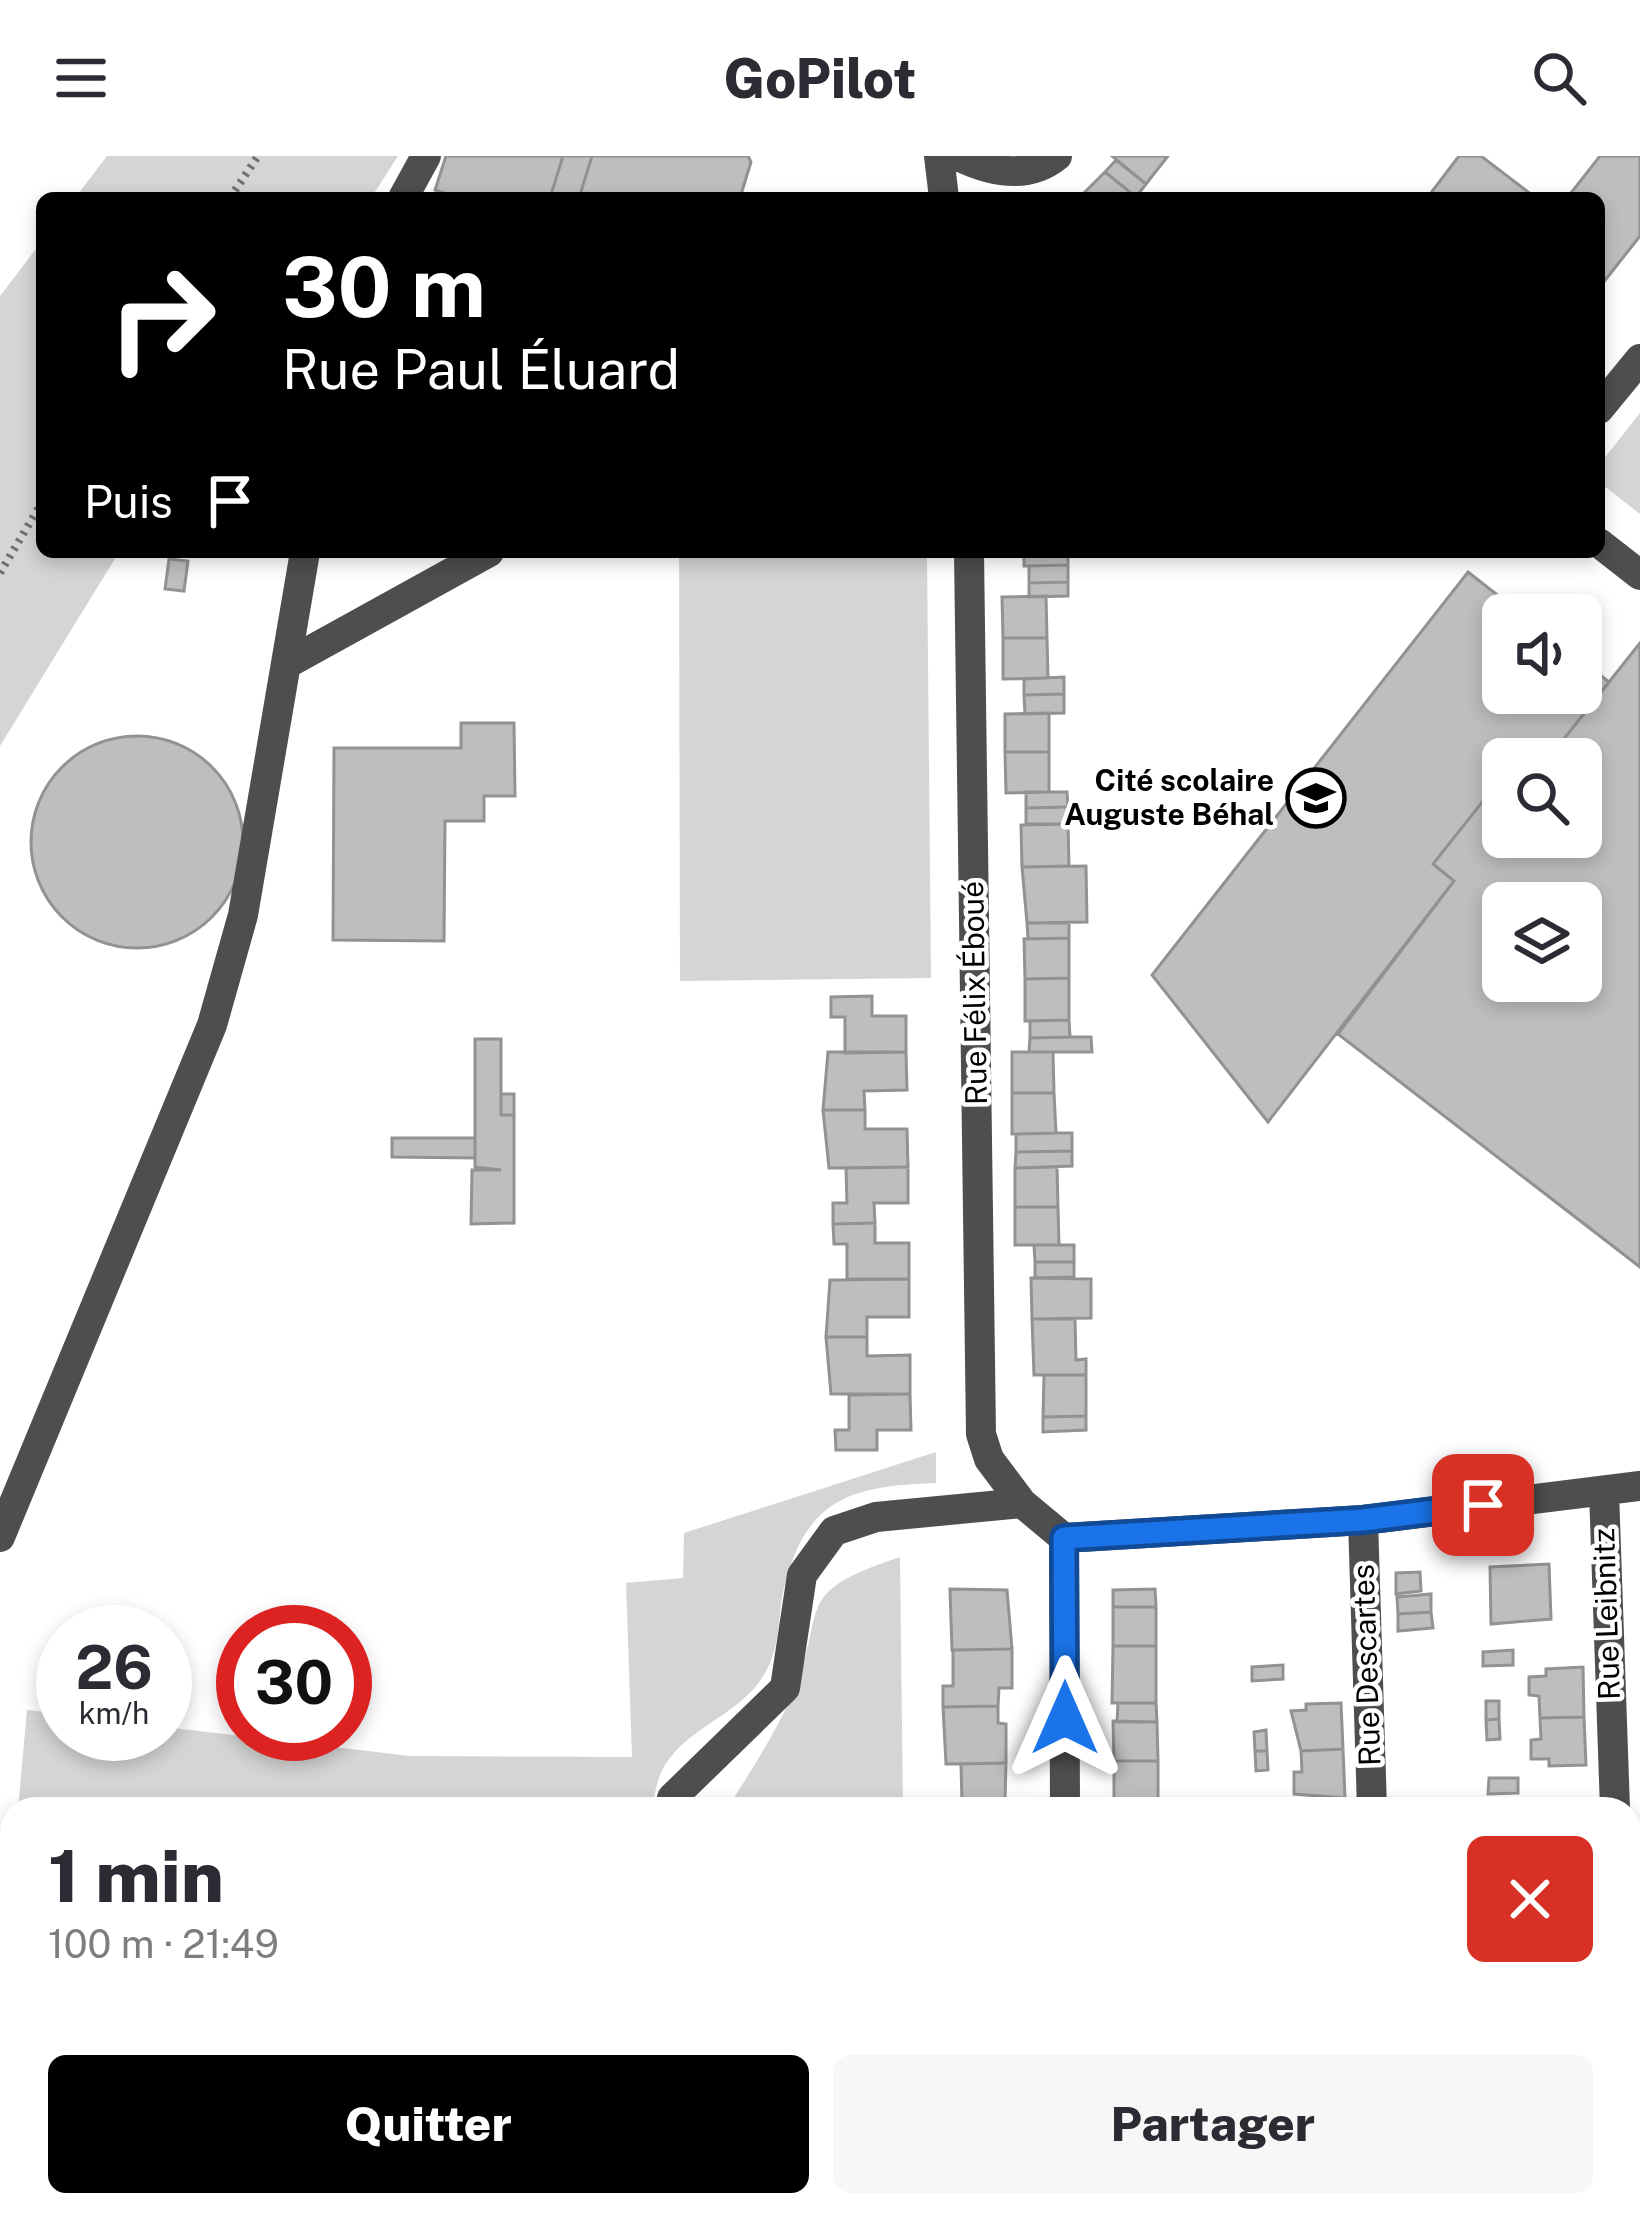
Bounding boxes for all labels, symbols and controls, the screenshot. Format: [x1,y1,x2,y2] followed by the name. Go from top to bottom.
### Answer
[48,45,114,111] icon: menu
[1526,45,1592,111] icon: search
[723,47,917,110] text: GoPilot
[282,237,486,336] text: 30 m
[84,240,240,396] icon: right
[282,338,680,401] text: Rue Paul Éluard
[197,468,263,534] icon: arrive
[84,475,173,528] text: Puis
[1482,594,1602,1002] map controls
[1482,594,1602,714] button: sound
[1482,738,1602,858] button: search
[1064,762,1274,832] place label: Cité scolaire Auguste Béhal
[1285,767,1347,829] school or university icon: Cité scolaire Auguste Béhal
[954,881,994,1105] street label: Rue Félix Éboué
[1482,882,1602,1002] button: layers
[1432,1454,1534,1556] pin
[1450,1472,1516,1538] icon: arrive
[1585,1528,1627,1700] street label: Rue Leibnitz
[1344,1564,1388,1766] street label: Rue Descartes
[216,1605,372,1761] speed limit sign: 30
[75,1632,153,1703] text: 26
[1002,1655,1128,1781] position arrow
[79,1695,149,1731] text: km/h
[48,1834,224,1918] text: 1 min
[1467,1836,1593,1962] button: close
[48,1921,279,1967] text: 100 m · 21:49
[48,2055,809,2193] button: Quitter
[833,2055,1593,2193] button: Partager

